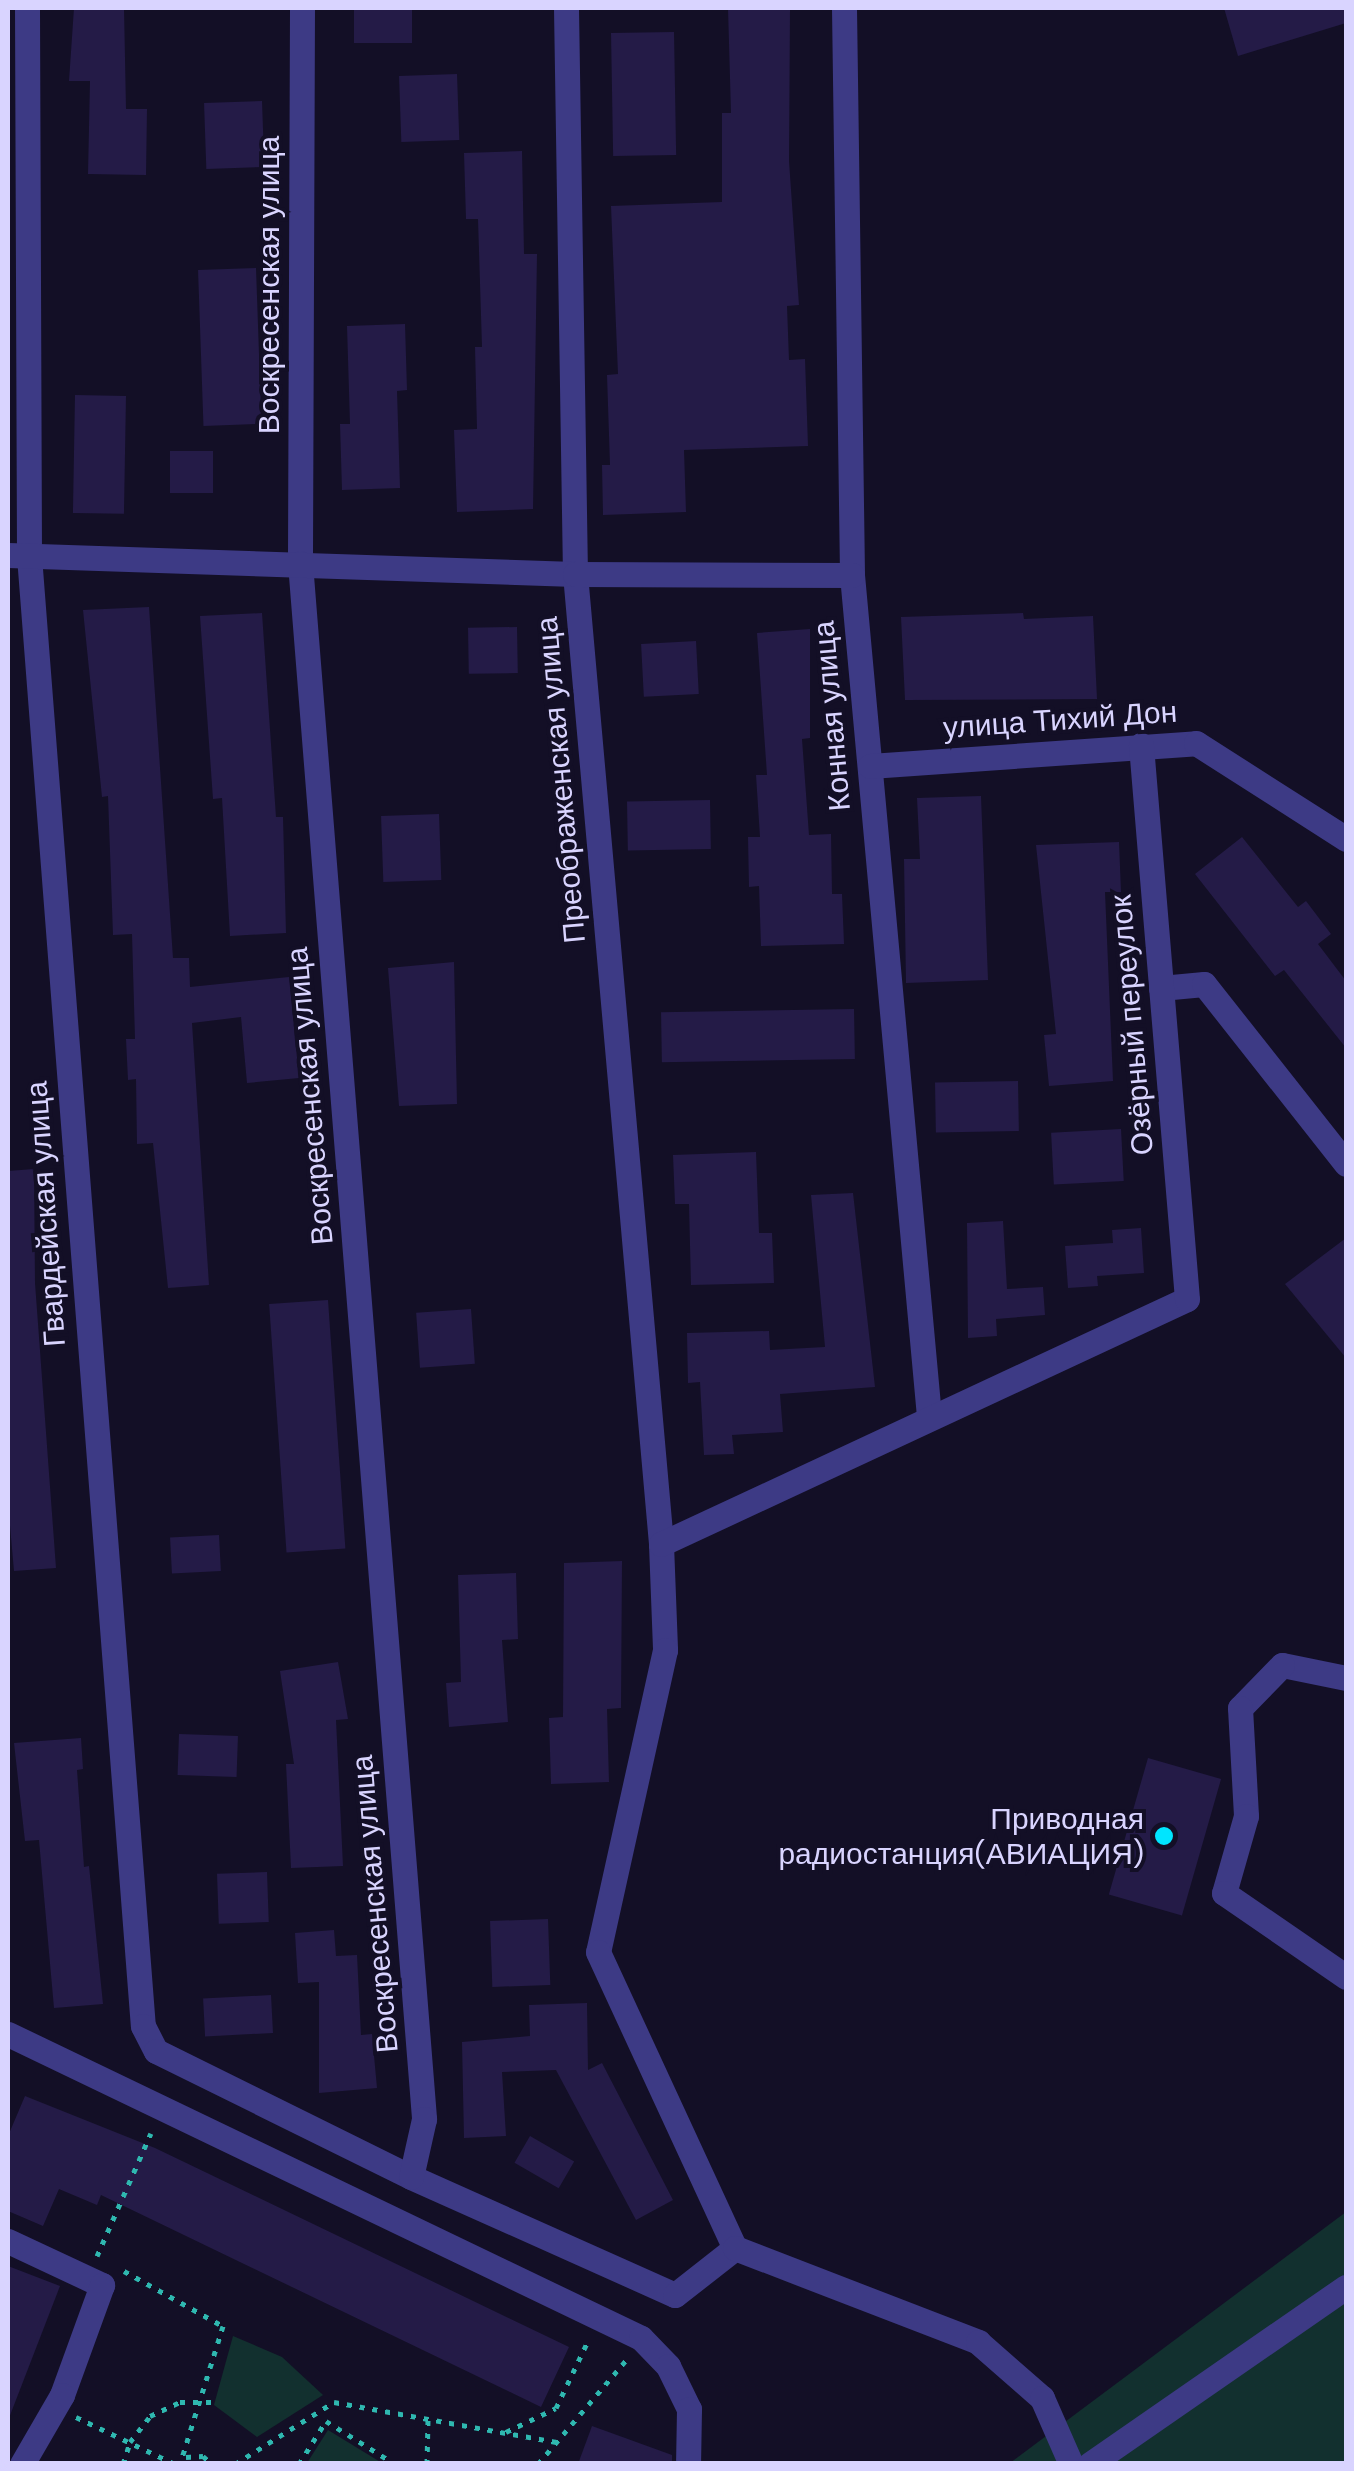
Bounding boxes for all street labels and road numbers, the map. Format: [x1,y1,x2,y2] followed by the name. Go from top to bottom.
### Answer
[251,136,287,434] street label: Воскресенская улица
[529,615,593,945] street label: Преображенская улица
[806,619,858,813] street label: Конная улица
[942,694,1178,746] street label: улица Тихий Дон
[1103,893,1161,1157] street label: Озёрный переулок
[279,946,341,1246] street label: Воскресенская улица
[19,1080,73,1348] street label: Гвардейская улица
[344,1754,406,2054] street label: Воскресенская улица

